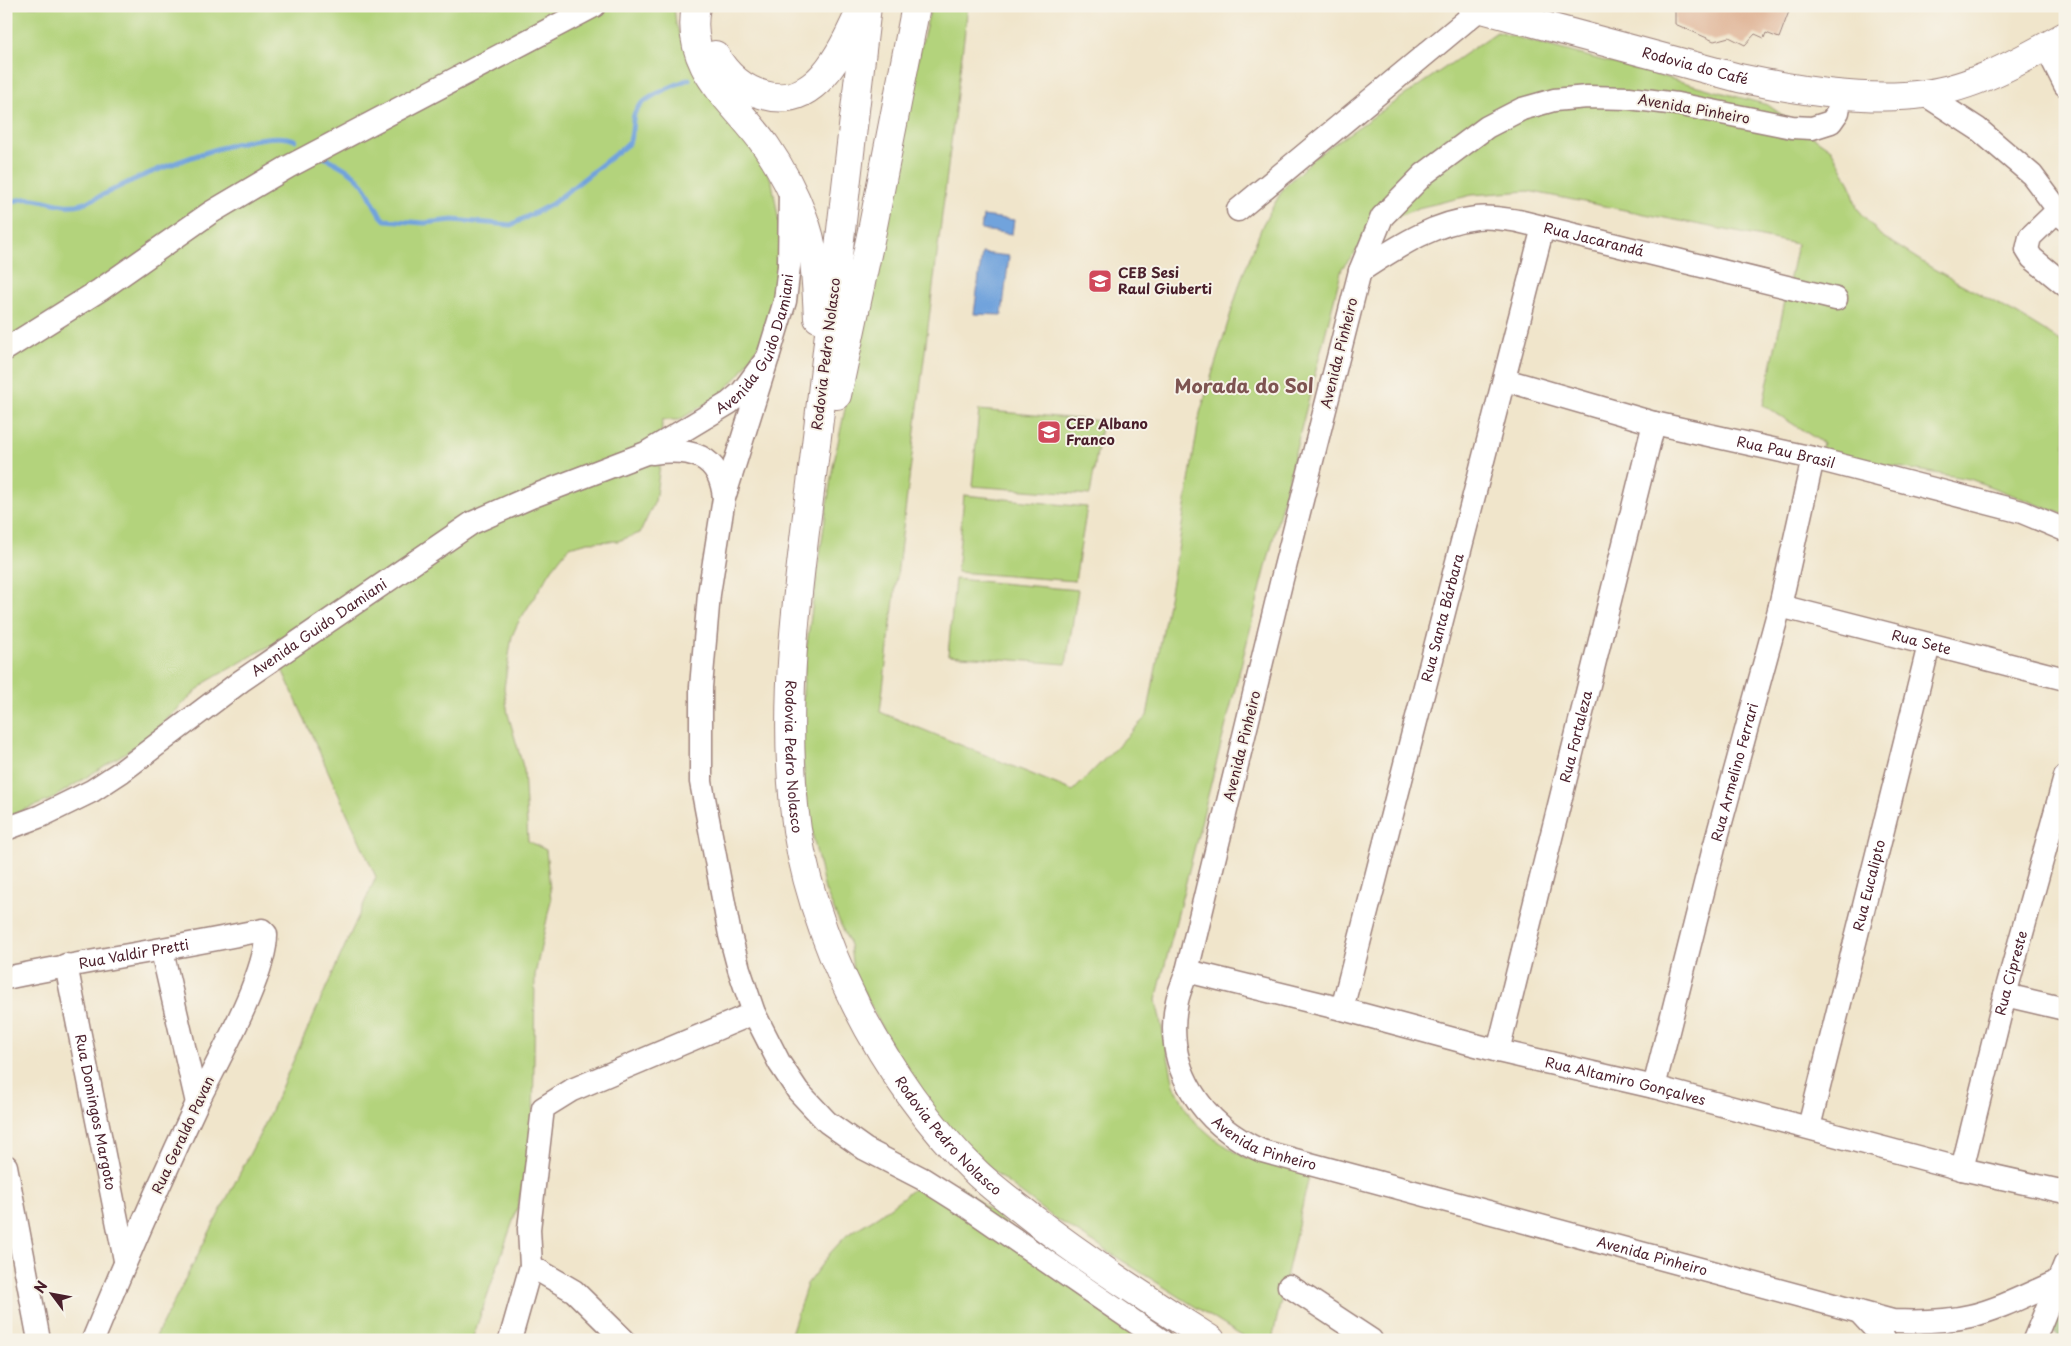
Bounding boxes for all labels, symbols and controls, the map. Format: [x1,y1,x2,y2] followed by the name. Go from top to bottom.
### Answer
[1640,41,1750,90] street label: Rodovia do Café
[1636,88,1752,129] street label: Avenida Pinheiro
[1542,217,1647,262] street label: Rua Jacarandá
[1118,262,1212,299] place label: CEB Sesi Raul Giuberti
[1087,268,1113,294] school or university icon: CEB Sesi Raul Giuberti
[711,273,798,419] street label: Avenida Guido Damiani
[806,276,845,431] street label: Rodovia Pedro Nolasco
[1315,295,1362,410] street label: Avenida Pinheiro
[1174,371,1314,399] district label: Morada do Sol
[1066,413,1148,450] place label: CEP Albano Franco
[1036,419,1062,445] school or university icon: CEP Albano Franco
[1735,430,1837,473] street label: Rua Pau Brasil
[1415,551,1469,684] street label: Rua Santa Bárbara
[247,573,391,681] street label: Avenida Guido Damiani
[1889,624,1954,660] street label: Rua Sete
[780,680,808,835] street label: Rodovia Pedro Nolasco
[1218,688,1265,803] street label: Avenida Pinheiro
[1554,688,1597,785] street label: Rua Fortaleza
[1705,700,1763,844] street label: Rua Armelino Ferrari
[1847,837,1890,933] street label: Rua Eucalipto
[1989,928,2032,1018] street label: Rua Cipreste
[77,933,190,974] street label: Rua Valdir Pretti
[70,1032,122,1192] street label: Rua Domingos Margoto
[1543,1051,1708,1110] street label: Rua Altamiro Gonçalves
[146,1072,219,1197] street label: Rua Geraldo Pavan
[890,1072,1006,1200] street label: Rodovia Pedro Nolasco
[1207,1111,1319,1175] street label: Avenida Pinheiro
[1595,1231,1710,1281] street label: Avenida Pinheiro
[28,1268,78,1318] north arrow
[29,1277,52,1297] text: N

